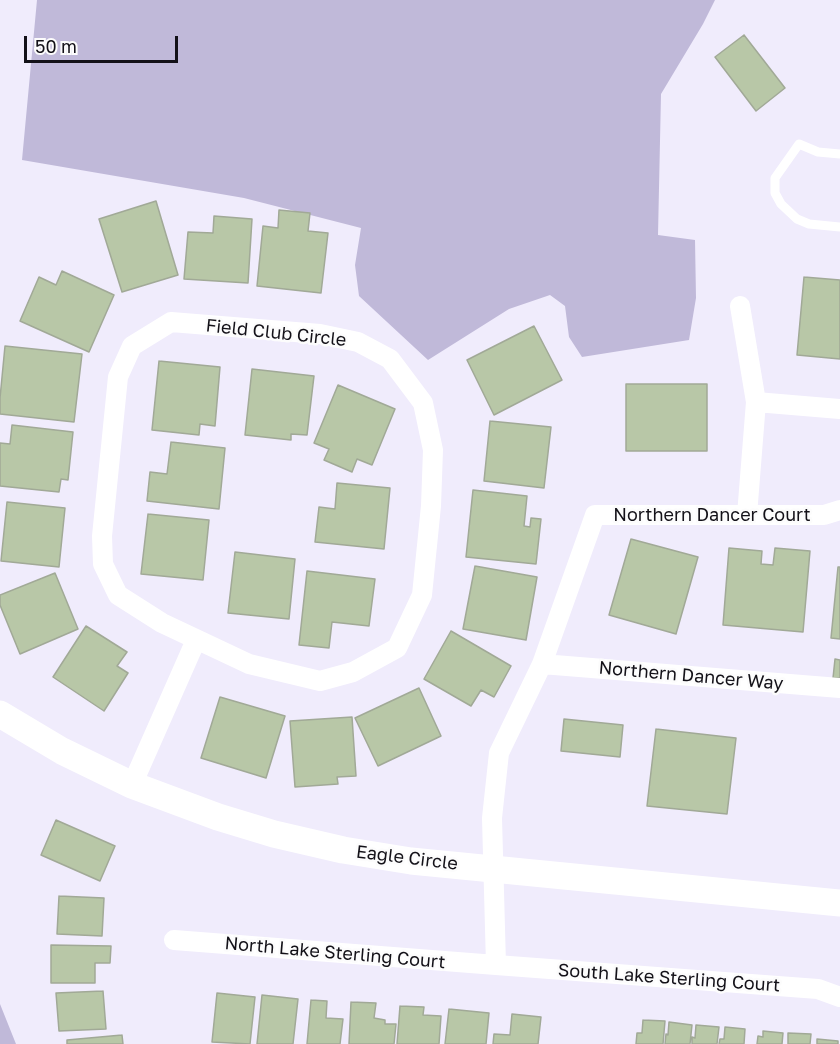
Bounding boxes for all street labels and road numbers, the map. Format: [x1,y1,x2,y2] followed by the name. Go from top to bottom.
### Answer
[205,315,347,351] street label: Field Club Circle
[613,504,811,526] street label: Northern Dancer Court
[598,657,784,695] street label: Northern Dancer Way
[355,841,459,875] street label: Eagle Circle
[224,933,446,973] street label: North Lake Sterling Court
[557,959,781,997] street label: South Lake Sterling Court

